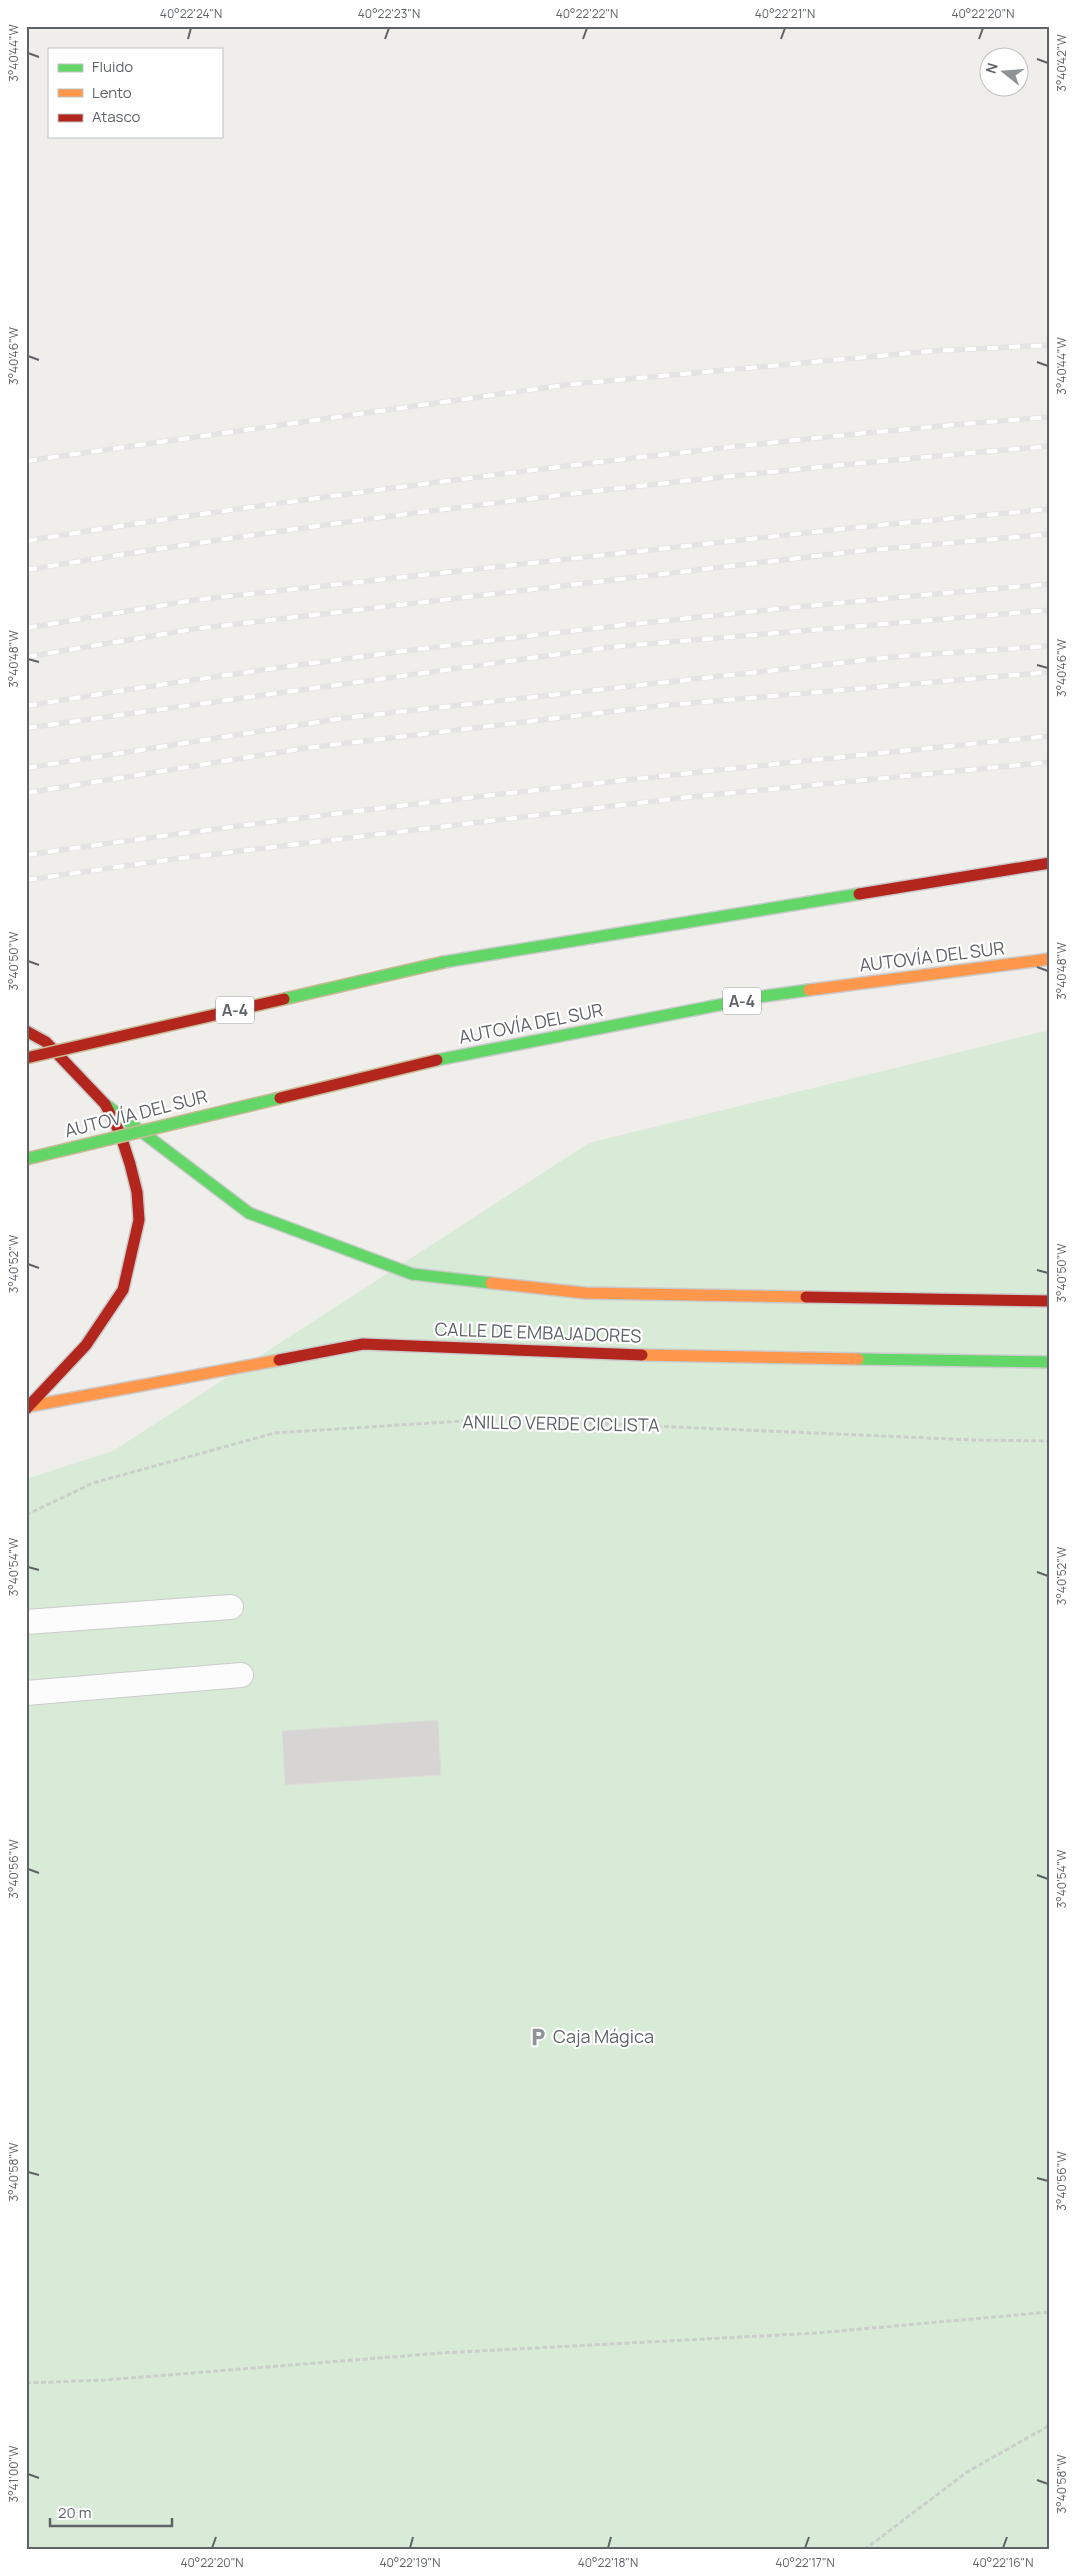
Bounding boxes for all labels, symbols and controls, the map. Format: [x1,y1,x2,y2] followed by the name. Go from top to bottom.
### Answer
[160,5,222,22] text: 40°22'24"N
[358,5,420,22] text: 40°22'23"N
[556,5,618,22] text: 40°22'22"N
[755,5,815,22] text: 40°22'21"N
[951,5,1015,22] text: 40°22'20"N
[5,24,22,82] text: 3°40'44"W
[1053,34,1070,92] text: 3°40'42"W
[48,48,222,138] legend
[978,48,1028,98] north arrow
[92,56,133,77] text: Fluido
[981,60,1002,76] text: N
[92,82,132,103] text: Lento
[92,106,140,127] text: Atasco
[5,326,22,385] text: 3°40'46"W
[1053,337,1070,395] text: 3°40'44"W
[5,629,22,688] text: 3°40'48"W
[1053,638,1070,697] text: 3°40'46"W
[5,931,22,991] text: 3°40'50"W
[858,935,1006,977] street label: AUTOVÍA DEL SUR
[1053,941,1070,1000] text: 3°40'48"W
[723,988,761,1014] road number: A-4
[216,996,254,1024] road number: A-4
[457,997,605,1049] street label: AUTOVÍA DEL SUR
[62,1084,210,1142] street label: AUTOVÍA DEL SUR
[5,1234,22,1293] text: 3°40'52"W
[1053,1243,1070,1303] text: 3°40'50"W
[434,1316,642,1348] street label: CALLE DE EMBAJADORES
[462,1409,660,1437] street label: ANILLO VERDE CICLISTA
[5,1537,22,1596] text: 3°40'54"W
[1053,1546,1070,1605] text: 3°40'52"W
[5,1839,22,1899] text: 3°40'56"W
[1053,1849,1070,1908] text: 3°40'54"W
[553,2024,654,2048] place label: Caja Mágica
[527,2026,549,2048] parking icon: Caja Mágica
[5,2142,22,2201] text: 3°40'58"W
[1053,2151,1070,2211] text: 3°40'56"W
[5,2445,22,2502] text: 3°41'00"W
[1053,2454,1070,2513] text: 3°40'58"W
[50,2496,172,2528] scale bar
[58,2502,91,2523] text: 20 m
[180,2554,244,2571] text: 40°22'20"N
[379,2554,441,2571] text: 40°22'19"N
[578,2554,638,2571] text: 40°22'18"N
[775,2554,835,2571] text: 40°22'17"N
[972,2554,1034,2571] text: 40°22'16"N

